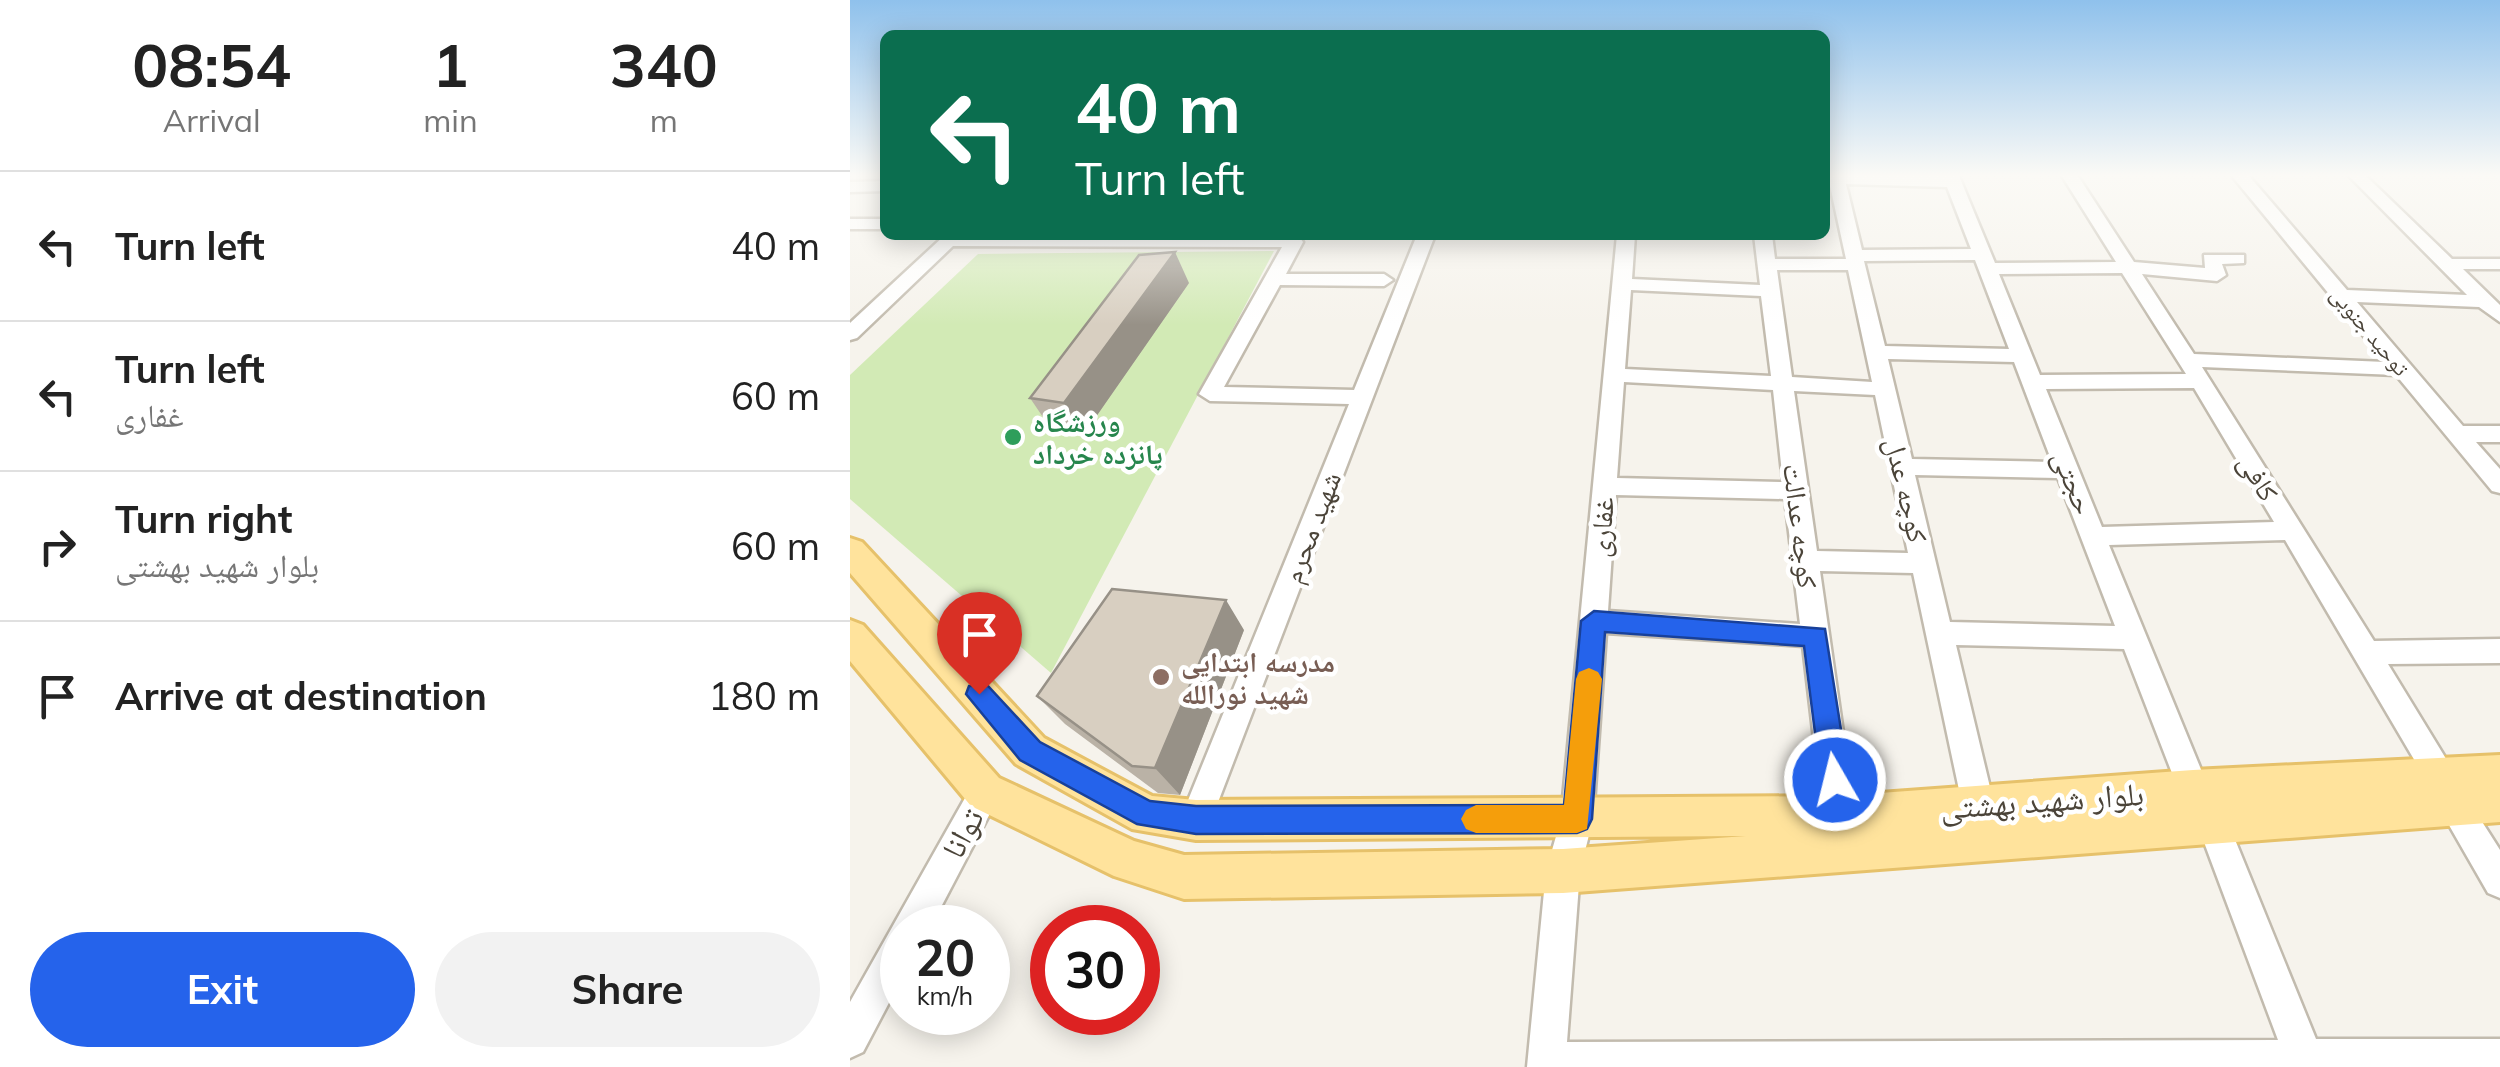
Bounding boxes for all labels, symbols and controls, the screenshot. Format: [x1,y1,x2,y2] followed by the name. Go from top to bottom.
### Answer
[132,27,291,102] text: 08:54
[432,27,468,102] text: 1
[610,27,718,102] text: 340
[1075,63,1241,151] text: 40 m
[910,70,1040,200] icon: left
[163,100,261,140] text: Arrival
[423,100,478,140] text: min
[650,100,678,140] text: m
[1075,150,1244,206] text: Turn left
[30,219,85,274] icon: left
[115,222,265,270] text: Turn left
[731,222,820,270] text: 40 m
[2325,281,2416,382] street label: توحید جنوبی
[115,345,265,393] text: Turn left
[30,369,85,424] icon: left
[731,372,820,420] text: 60 m
[115,395,184,435] text: غفاری
[1033,404,1163,471] place label: ورزشگاه پانزده خرداد
[1002,426,1024,448] marker: ورزشگاه پانزده خرداد
[1878,434,1936,546] street label: کوچه عدل
[2045,445,2103,519] street label: حجتی
[2230,447,2287,508] street label: کافی
[1776,462,1826,591] street label: کوچه عدالت
[1274,466,1350,588] street label: شهید محرم
[115,495,292,543] text: Turn right
[1581,495,1621,559] street label: غفاری
[30,519,85,574] icon: right
[731,522,820,570] text: 60 m
[115,545,319,585] text: بلوار شهید بهشتی
[937,592,1022,695] pin
[952,607,1007,662] icon: arrive
[1181,644,1335,711] place label: مدرسه ابتدایی شهید نورالله
[1150,666,1172,688] marker: مدرسه ابتدایی شهید نورالله
[30,669,85,724] icon: arrive
[115,672,487,720] text: Arrive at destination
[708,672,820,720] text: 180 m
[1783,728,1887,832] position arrow
[1939,773,2145,828] street label: بلوار شهید بهشتی
[932,801,992,865] street label: توانا
[1030,905,1160,1035] speed limit sign: 30
[915,926,975,989] text: 20
[30,932,415,1047] button: Exit
[435,932,820,1047] button: Share
[917,980,973,1011] text: km/h

